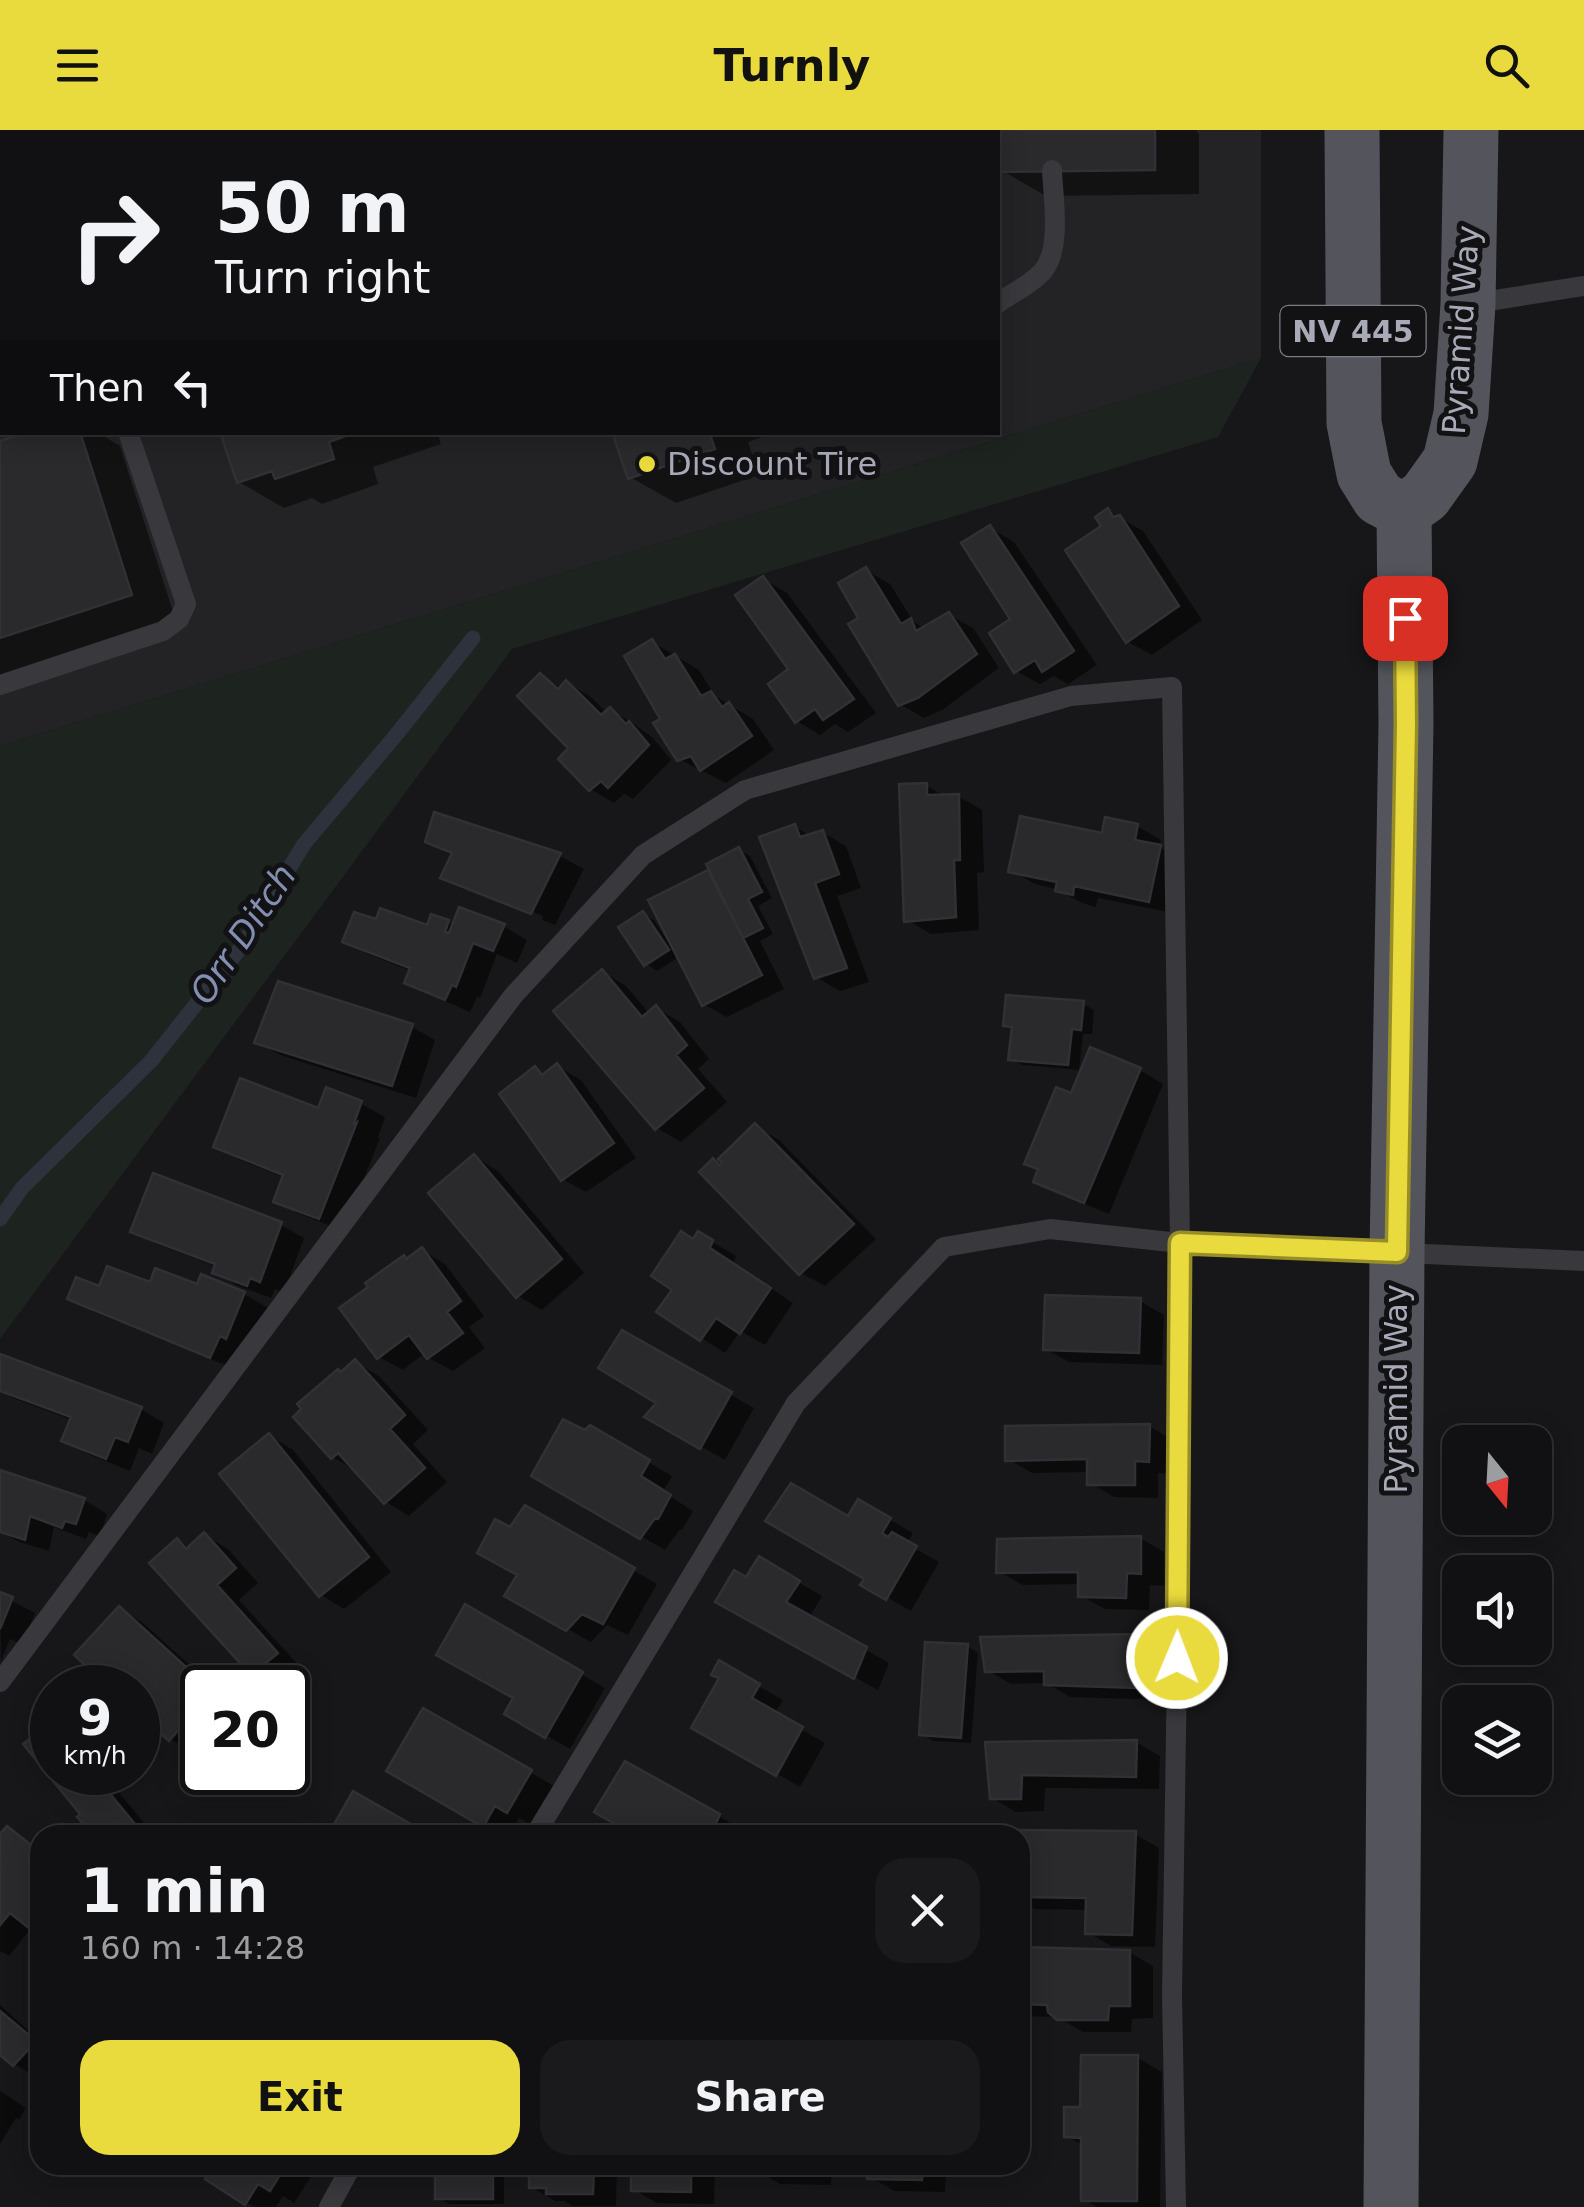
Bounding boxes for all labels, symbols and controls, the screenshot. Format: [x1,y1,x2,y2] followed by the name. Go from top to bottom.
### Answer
[50,38,105,93] icon: menu
[1479,38,1534,93] icon: search
[714,39,870,92] text: Turnly
[215,167,410,249] text: 50 m
[50,170,180,300] icon: right
[1435,224,1487,436] street label: Pyramid Way
[215,251,430,304] text: Turn right
[1280,306,1426,356] road number: NV 445
[165,360,220,415] icon: left
[50,366,145,410] text: Then
[667,445,877,483] place label: Discount Tire
[636,453,658,475] marker: Discount Tire
[1363,576,1448,661] pin
[1378,591,1433,646] icon: arrive
[182,857,304,1011] water label: Orr Ditch
[1377,1284,1415,1494] street label: Pyramid Way
[1442,1425,1552,1535] north arrow
[1442,1425,1552,1795] map controls
[1442,1555,1552,1665] button: sound
[1125,1606,1229,1710] position arrow
[180,1665,310,1795] speed limit sign: 20
[1442,1685,1552,1795] button: layers
[78,1689,112,1747] text: 9
[63,1741,127,1770] text: km/h
[80,1856,268,1926] text: 1 min
[875,1858,980,1963] button: close
[80,1929,305,1967] text: 160 m · 14:28
[80,2040,520,2155] button: Exit
[540,2040,980,2155] button: Share

